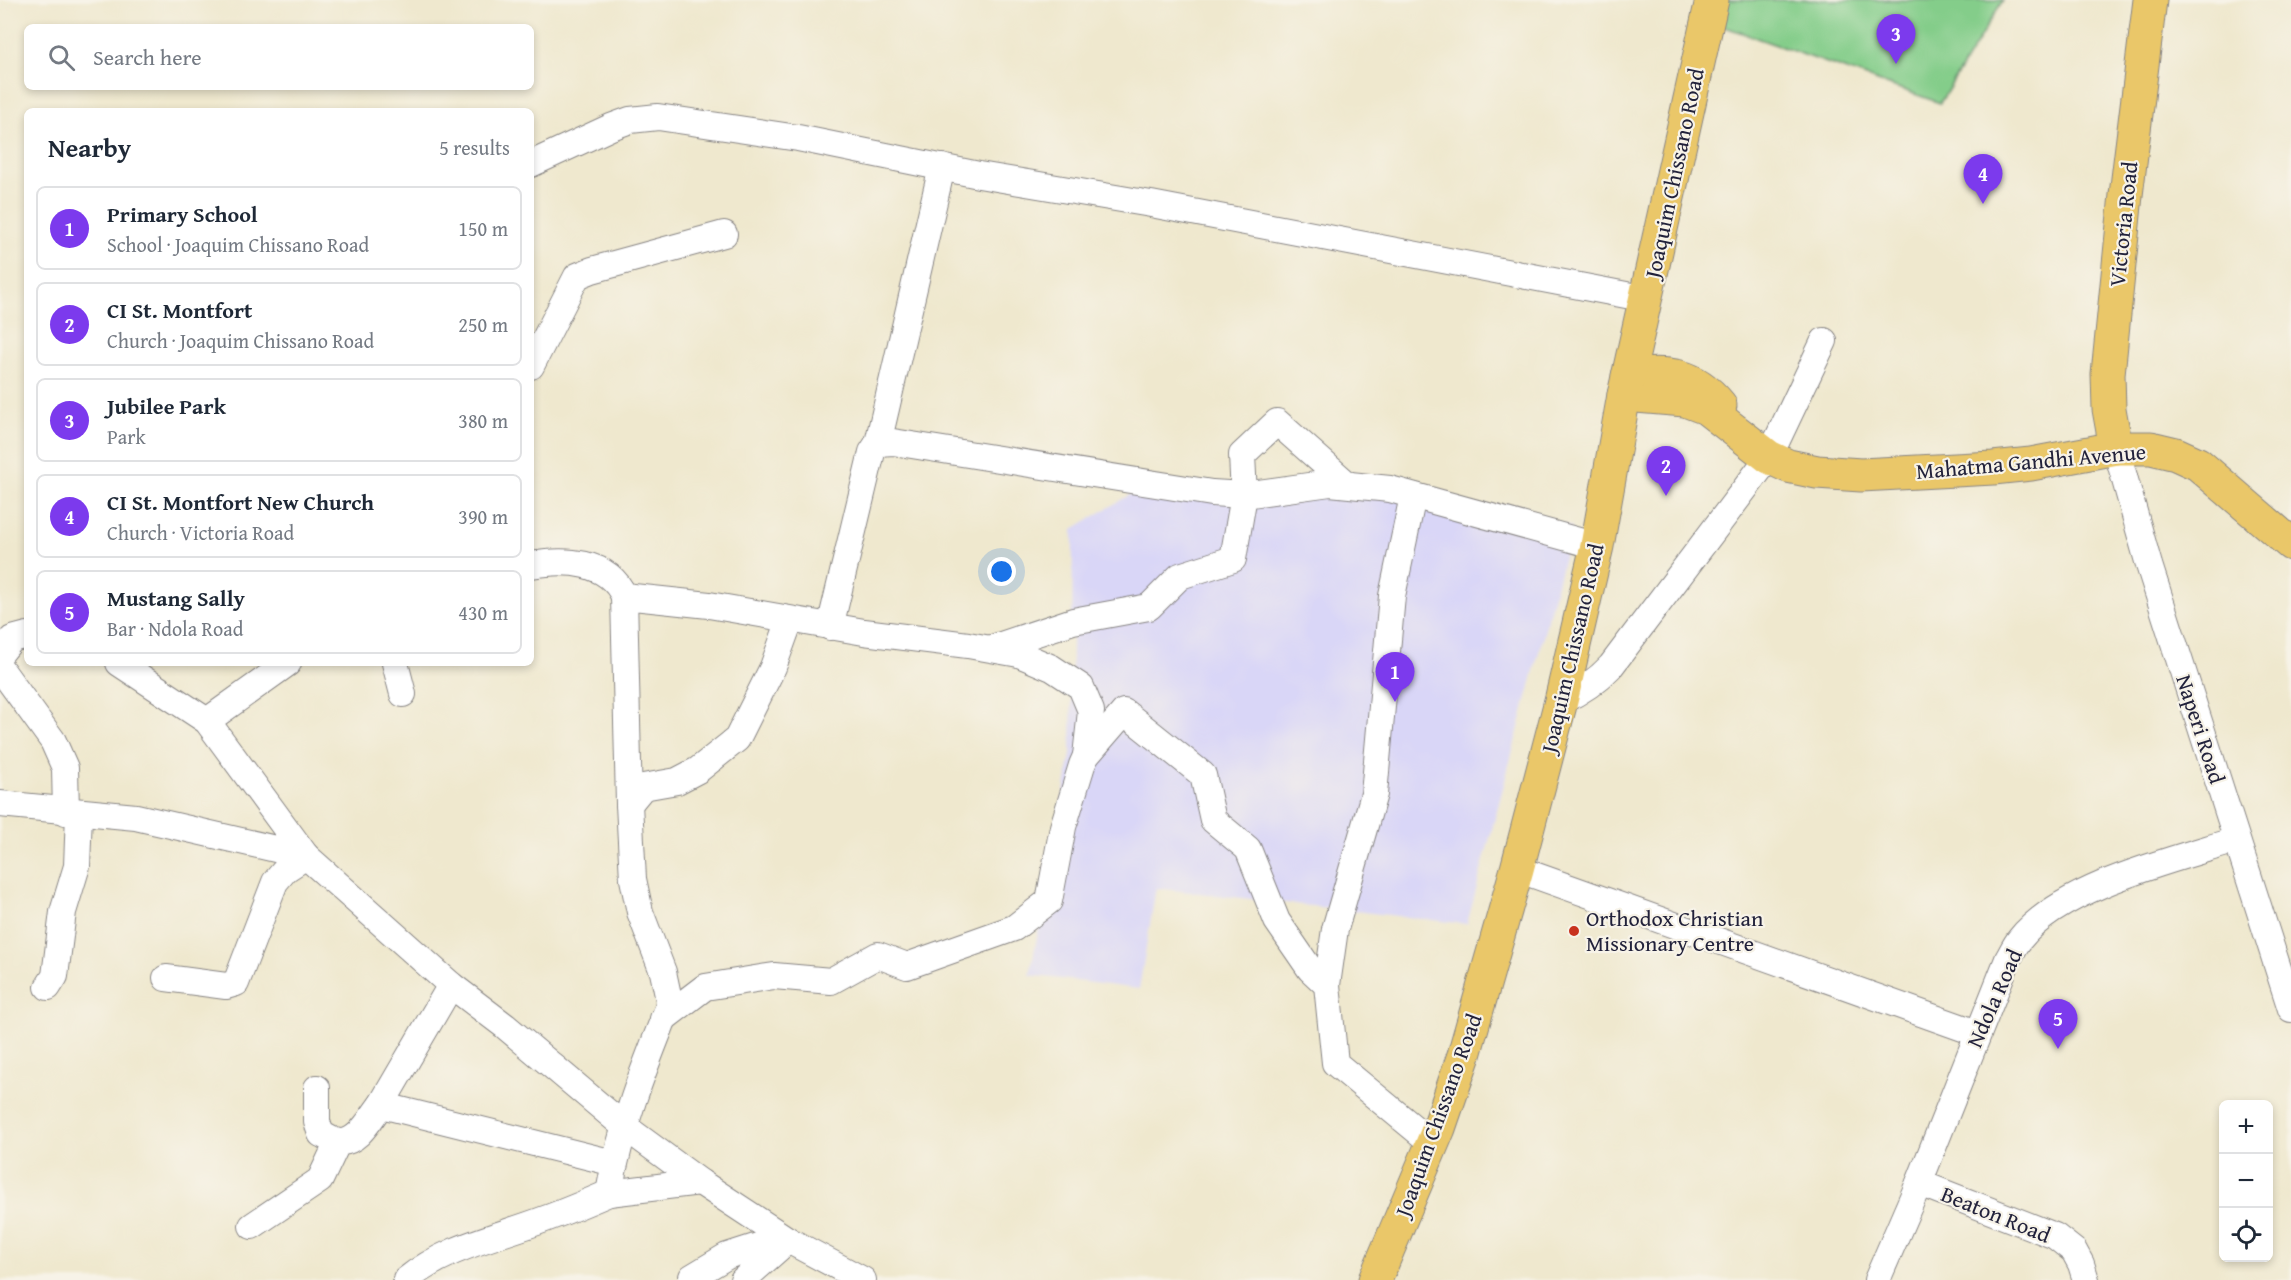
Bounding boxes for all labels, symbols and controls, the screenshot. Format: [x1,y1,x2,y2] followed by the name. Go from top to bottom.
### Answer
[1876,14,1916,64] pin: 3
[24,24,534,90] search box
[45,41,78,74] icon: search
[93,41,202,73] text: Search here
[1635,65,1712,284] street label: Joaquim Chissano Road
[48,128,131,167] text: Nearby
[439,133,510,162] text: 5 results
[1964,154,2002,204] pin: 4
[2101,159,2146,288] street label: Victoria Road
[107,198,258,230] text: Primary School
[64,214,75,243] text: 1
[458,214,508,243] text: 150 m
[107,230,369,259] text: School · Joaquim Chissano Road
[107,294,252,326] text: CI St. Montfort
[64,310,75,339] text: 2
[458,310,508,339] text: 250 m
[107,326,374,355] text: Church · Joaquim Chissano Road
[107,390,226,422] text: Jubilee Park
[64,406,75,435] text: 3
[458,406,508,435] text: 380 m
[107,422,146,451] text: Park
[1915,435,2147,487] street label: Mahatma Gandhi Avenue
[1646,446,1686,496] pin: 2
[107,486,374,518] text: CI St. Montfort New Church
[64,502,75,531] text: 4
[458,502,508,531] text: 390 m
[107,518,294,547] text: Church · Victoria Road
[1532,540,1612,759] street label: Joaquim Chissano Road
[987,557,1016,586] your location
[107,582,245,614] text: Mustang Sally
[64,598,75,627] text: 5
[458,598,508,627] text: 430 m
[107,614,243,643] text: Bar · Ndola Road
[1376,652,1414,702] pin: 1
[2168,670,2234,788] street label: Naperi Road
[1586,902,1764,959] place label: Orthodox Christian Missionary Centre
[1567,924,1581,938] marker: Orthodox Christian Missionary Centre
[1958,943,2030,1052] street label: Ndola Road
[2038,1000,2078,1049] pin: 5
[1385,1009,1490,1224] street label: Joaquim Chissano Road
[2219,1100,2273,1262] map controls
[2219,1100,2273,1154] button: +
[2219,1154,2273,1208] button: −
[1936,1178,2056,1251] street label: Beaton Road
[2219,1208,2273,1262] button: locate

